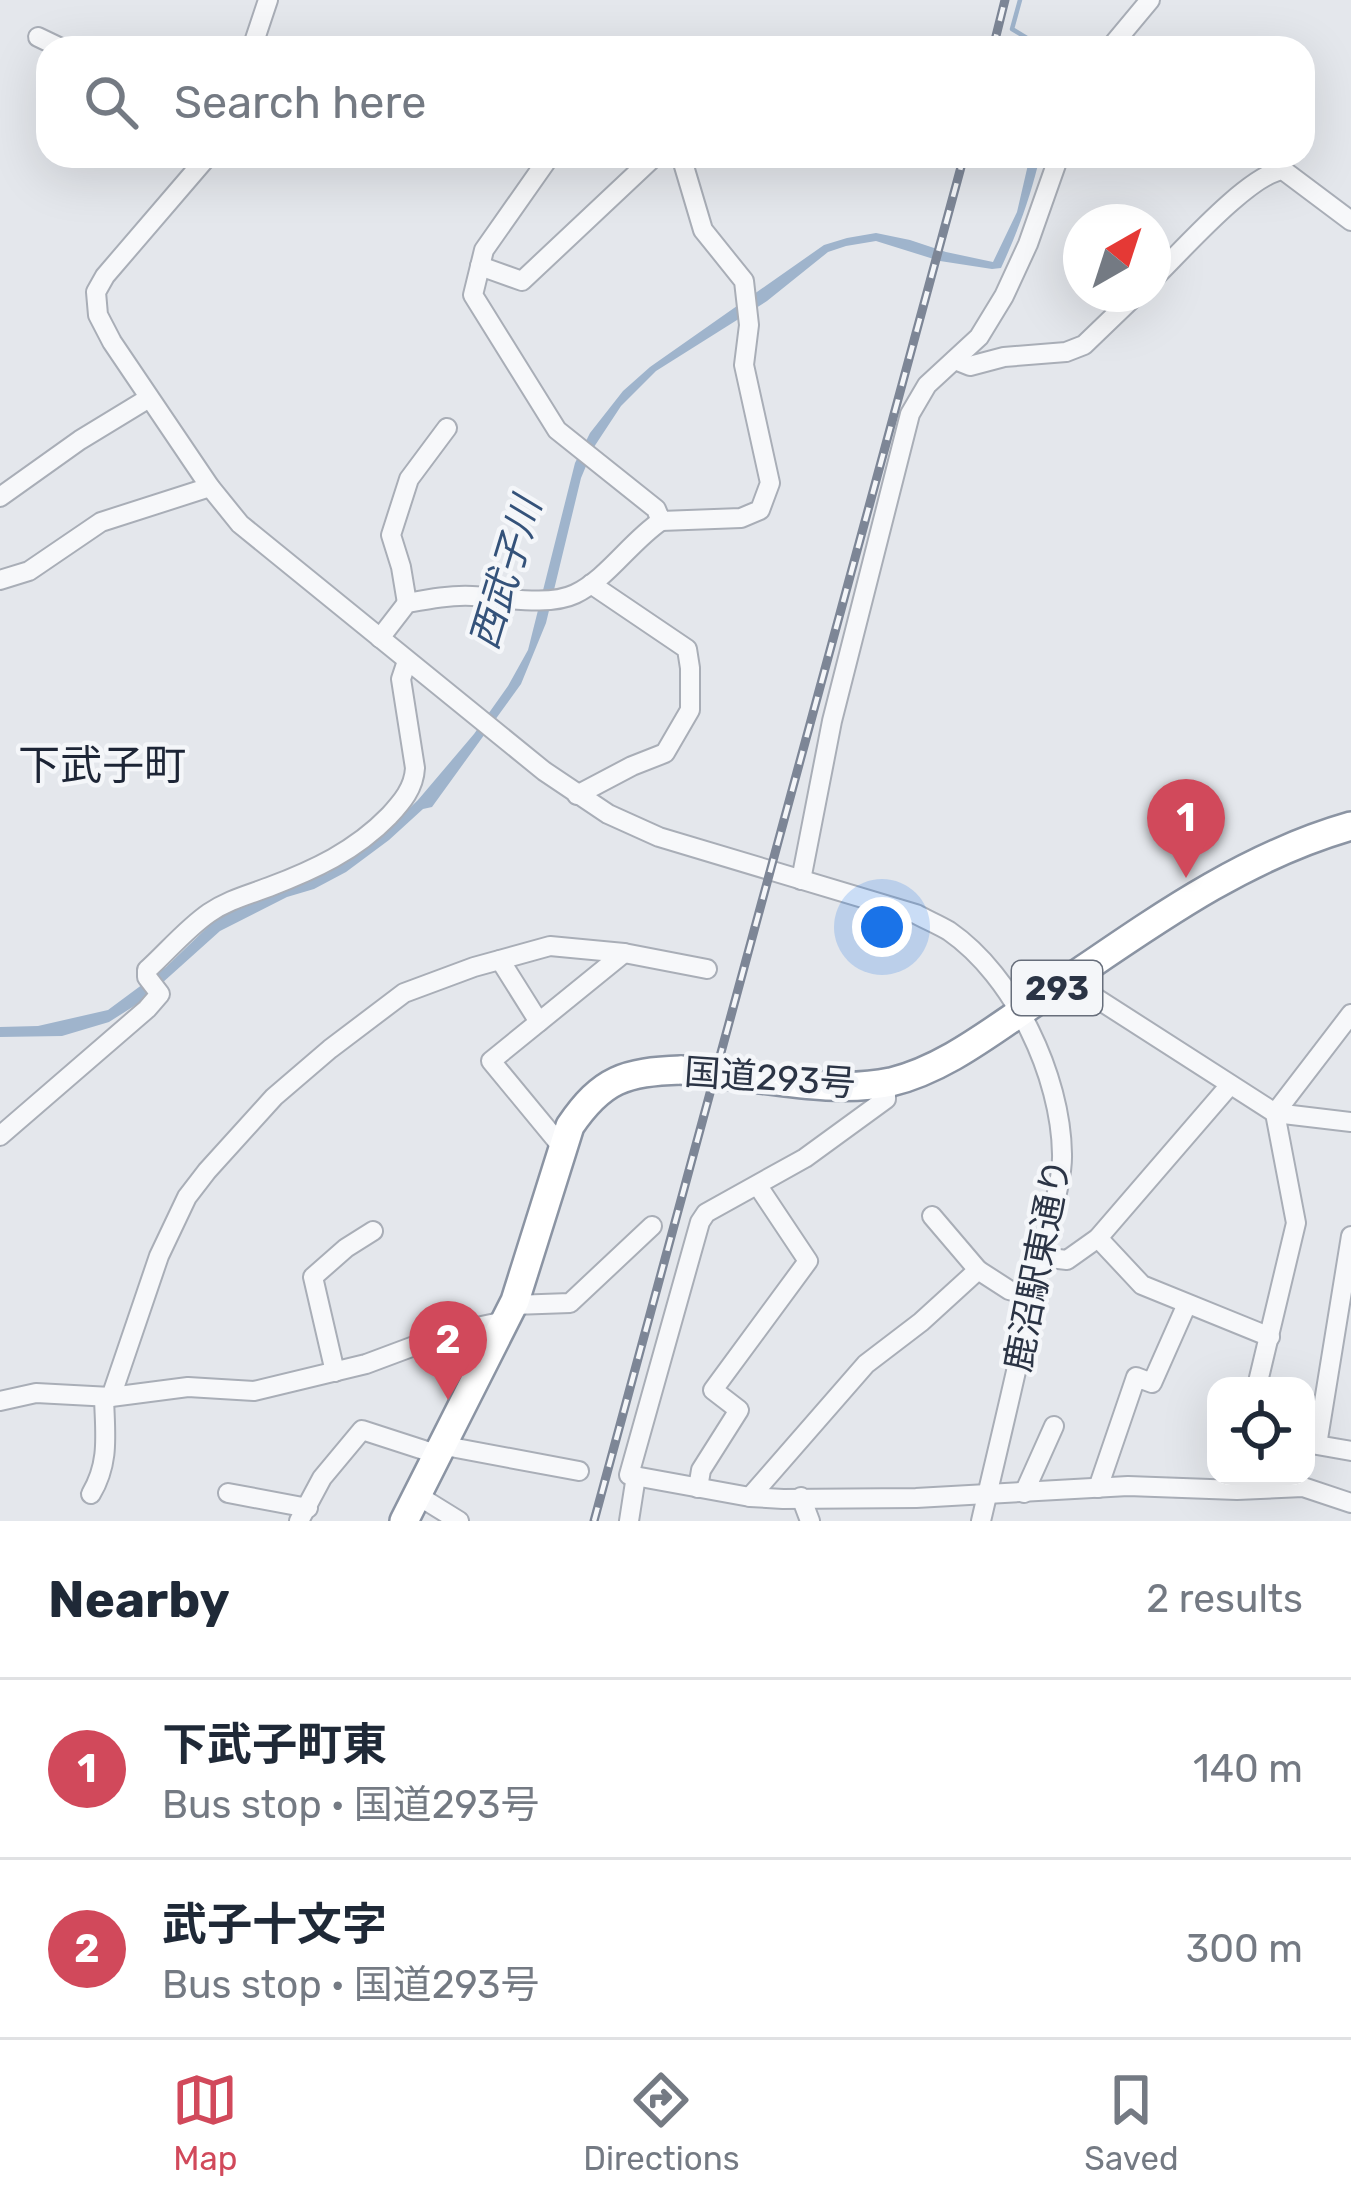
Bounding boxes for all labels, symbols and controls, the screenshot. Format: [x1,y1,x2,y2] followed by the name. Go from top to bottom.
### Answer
[36,36,1315,168] search box
[78,69,144,135] icon: search
[174,76,426,129] text: Search here
[1063,204,1171,312] north arrow
[461,488,552,655] water label: 西武子川
[18,741,186,791] district label: 下武子町
[1147,779,1225,878] pin: 1
[852,897,912,957] your location
[1012,961,1102,1015] road number: 293
[683,1050,857,1105] street label: 国道293号
[996,1155,1079,1375] street label: 鹿沼駅東通り
[409,1301,487,1400] pin: 2
[1207,1377,1315,1485] map controls
[1207,1377,1315,1485] button: locate
[48,1569,230,1630] text: Nearby
[1146,1576,1303,1622] text: 2 results
[162,1718,387,1771] text: 下武子町東
[77,1746,97,1792] text: 1
[1193,1746,1303,1792] text: 140 m
[162,1782,540,1828] text: Bus stop · 国道293号
[162,1898,387,1951] text: 武子十文字
[74,1926,100,1972] text: 2
[1186,1926,1303,1972] text: 300 m
[162,1962,540,2008] text: Bus stop · 国道293号
[172,2067,238,2178] tab: Map
[583,2067,740,2178] tab: Directions
[1084,2067,1179,2178] tab: Saved

